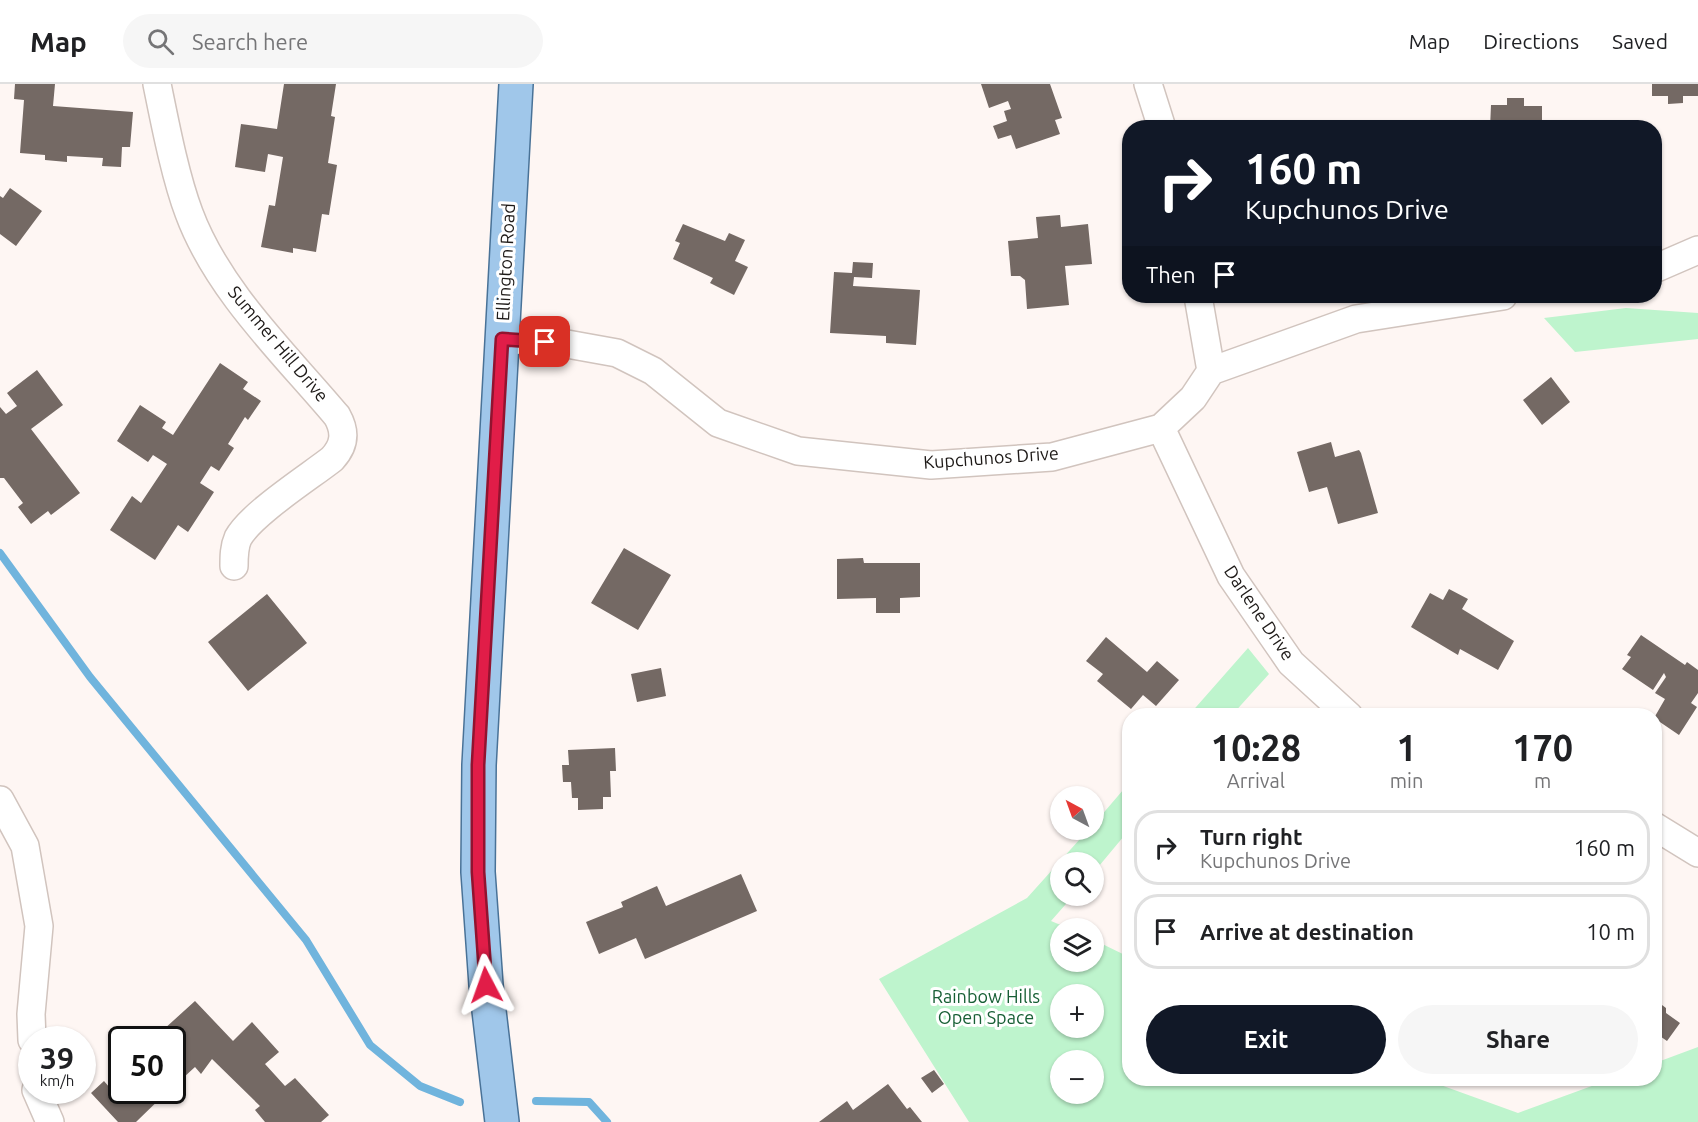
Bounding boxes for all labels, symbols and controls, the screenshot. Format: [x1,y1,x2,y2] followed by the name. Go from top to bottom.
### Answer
[123,14,543,68] search box
[144,25,177,58] icon: search
[30,26,87,57] text: Map
[192,29,308,54] text: Search here
[1409,29,1450,53] text: Map
[1483,29,1579,53] text: Directions
[1612,29,1668,53] text: Saved
[1146,144,1224,222] icon: right
[1245,145,1362,192] text: 160 m
[1245,194,1449,224] text: Kupchunos Drive
[492,203,518,321] street label: Ellington Road
[1208,258,1241,291] icon: arrive
[1146,262,1196,287] text: Then
[225,282,333,405] street label: Summer Hill Drive
[519,316,570,367] pin
[528,325,561,358] icon: arrive
[922,442,1059,472] street label: Kupchunos Drive
[1221,561,1299,664] street label: Darlene Drive
[1211,727,1301,768] text: 10:28
[1396,727,1417,768] text: 1
[1512,727,1573,768] text: 170
[1227,769,1285,792] text: Arrival
[1390,769,1423,792] text: min
[1534,769,1551,792] text: m
[1050,786,1104,840] north arrow
[1050,786,1104,1104] map controls
[1200,824,1302,849] text: Turn right
[1149,831,1182,864] icon: right
[1574,835,1635,860] text: 160 m
[1200,849,1351,872] text: Kupchunos Drive
[1050,852,1104,906] button: search
[1149,915,1182,948] icon: arrive
[1050,918,1104,972] button: layers
[1200,919,1414,944] text: Arrive at destination
[1586,919,1635,944] text: 10 m
[454,953,518,1017] position arrow
[1050,984,1104,1038] button: +
[932,986,1040,1027] park label: Rainbow Hills Open Space
[1146,1005,1386,1074] button: Exit
[1398,1005,1638,1074] button: Share
[108,1026,186,1104] speed limit sign: 50
[40,1041,74,1075] text: 39
[1050,1050,1104,1104] button: −
[40,1072,74,1089] text: km/h

